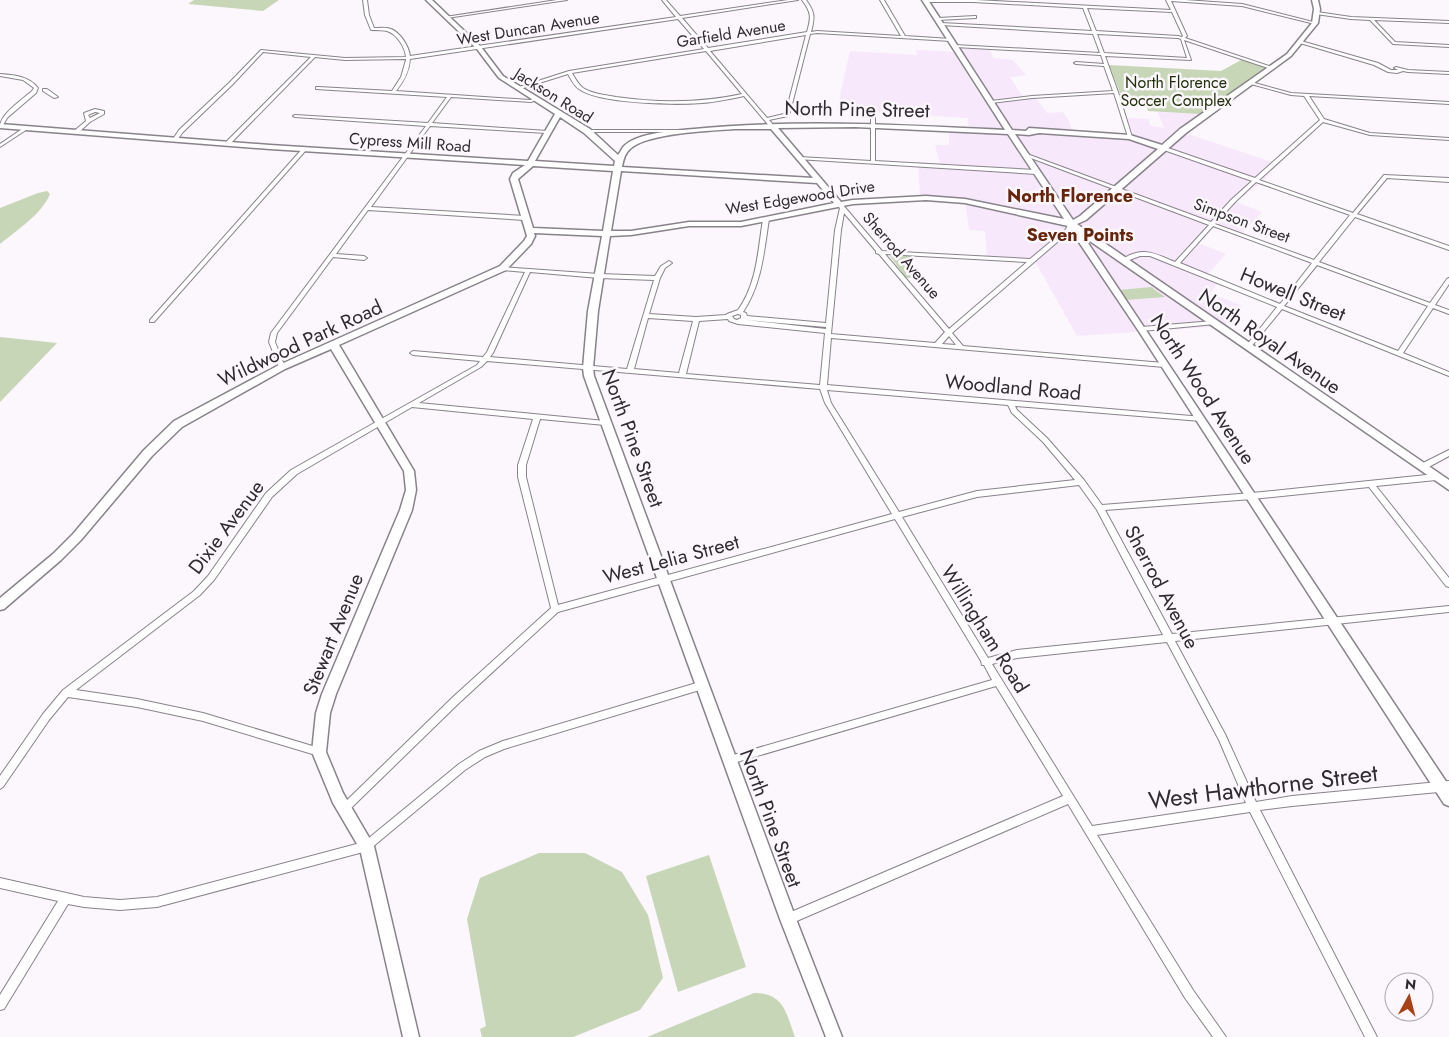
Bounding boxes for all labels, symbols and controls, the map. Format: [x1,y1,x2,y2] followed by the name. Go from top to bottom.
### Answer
[455,6,601,51] street label: West Duncan Avenue
[675,14,787,53] street label: Garfield Avenue
[508,61,598,129] street label: Jackson Road
[1120,71,1232,112] park label: North Florence Soccer Complex
[784,94,930,125] street label: North Pine Street
[348,127,472,158] street label: Cypress Mill Road
[724,174,876,221] street label: West Edgewood Drive
[1007,183,1133,209] district label: North Florence
[1190,192,1293,249] street label: Simpson Street
[857,207,946,304] street label: Sherrod Avenue
[1026,222,1134,248] district label: Seven Points
[1236,260,1350,329] street label: Howell Street
[1193,281,1347,401] street label: North Royal Avenue
[213,293,387,394] street label: Wildwood Park Road
[1143,308,1262,470] street label: North Wood Avenue
[594,365,671,512] street label: North Pine Street
[944,367,1082,408] street label: Woodland Road
[181,474,271,580] street label: Dixie Avenue
[1117,520,1206,654] street label: Sherrod Avenue
[600,527,743,592] street label: West Lelia Street
[934,560,1036,699] street label: Willingham Road
[296,569,371,699] street label: Stewart Avenue
[732,745,809,892] street label: North Pine Street
[1146,755,1380,818] street label: West Hawthorne Street
[1384,972,1434,1022] north arrow
[1404,973,1417,995] text: N

